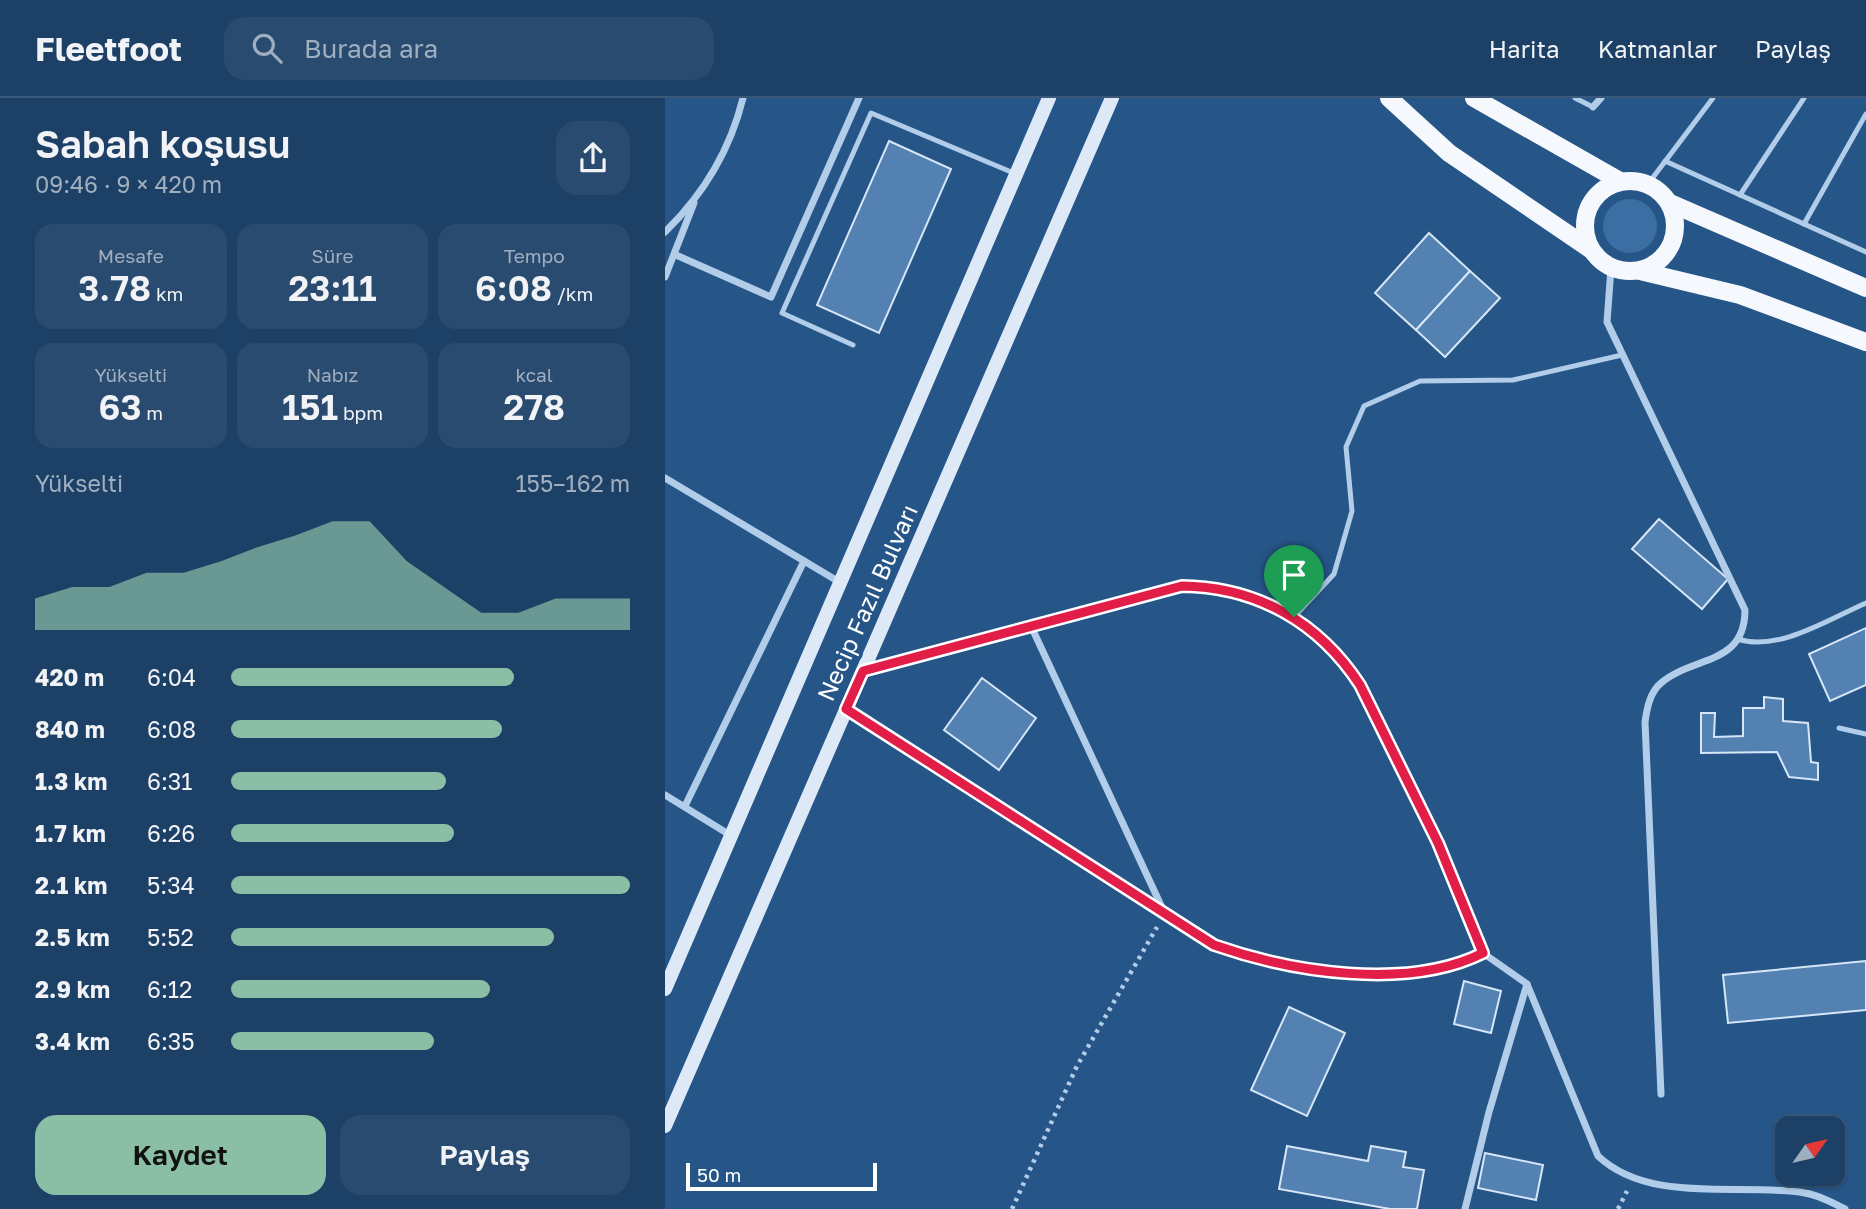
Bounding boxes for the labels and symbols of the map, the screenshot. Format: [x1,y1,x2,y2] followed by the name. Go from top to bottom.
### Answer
[810,500,923,705] street label: Necip Fazıl Bulvarı
[1264,545,1324,617] pin
[1775,1116,1845,1186] north arrow
[686,1160,877,1192] scale bar

